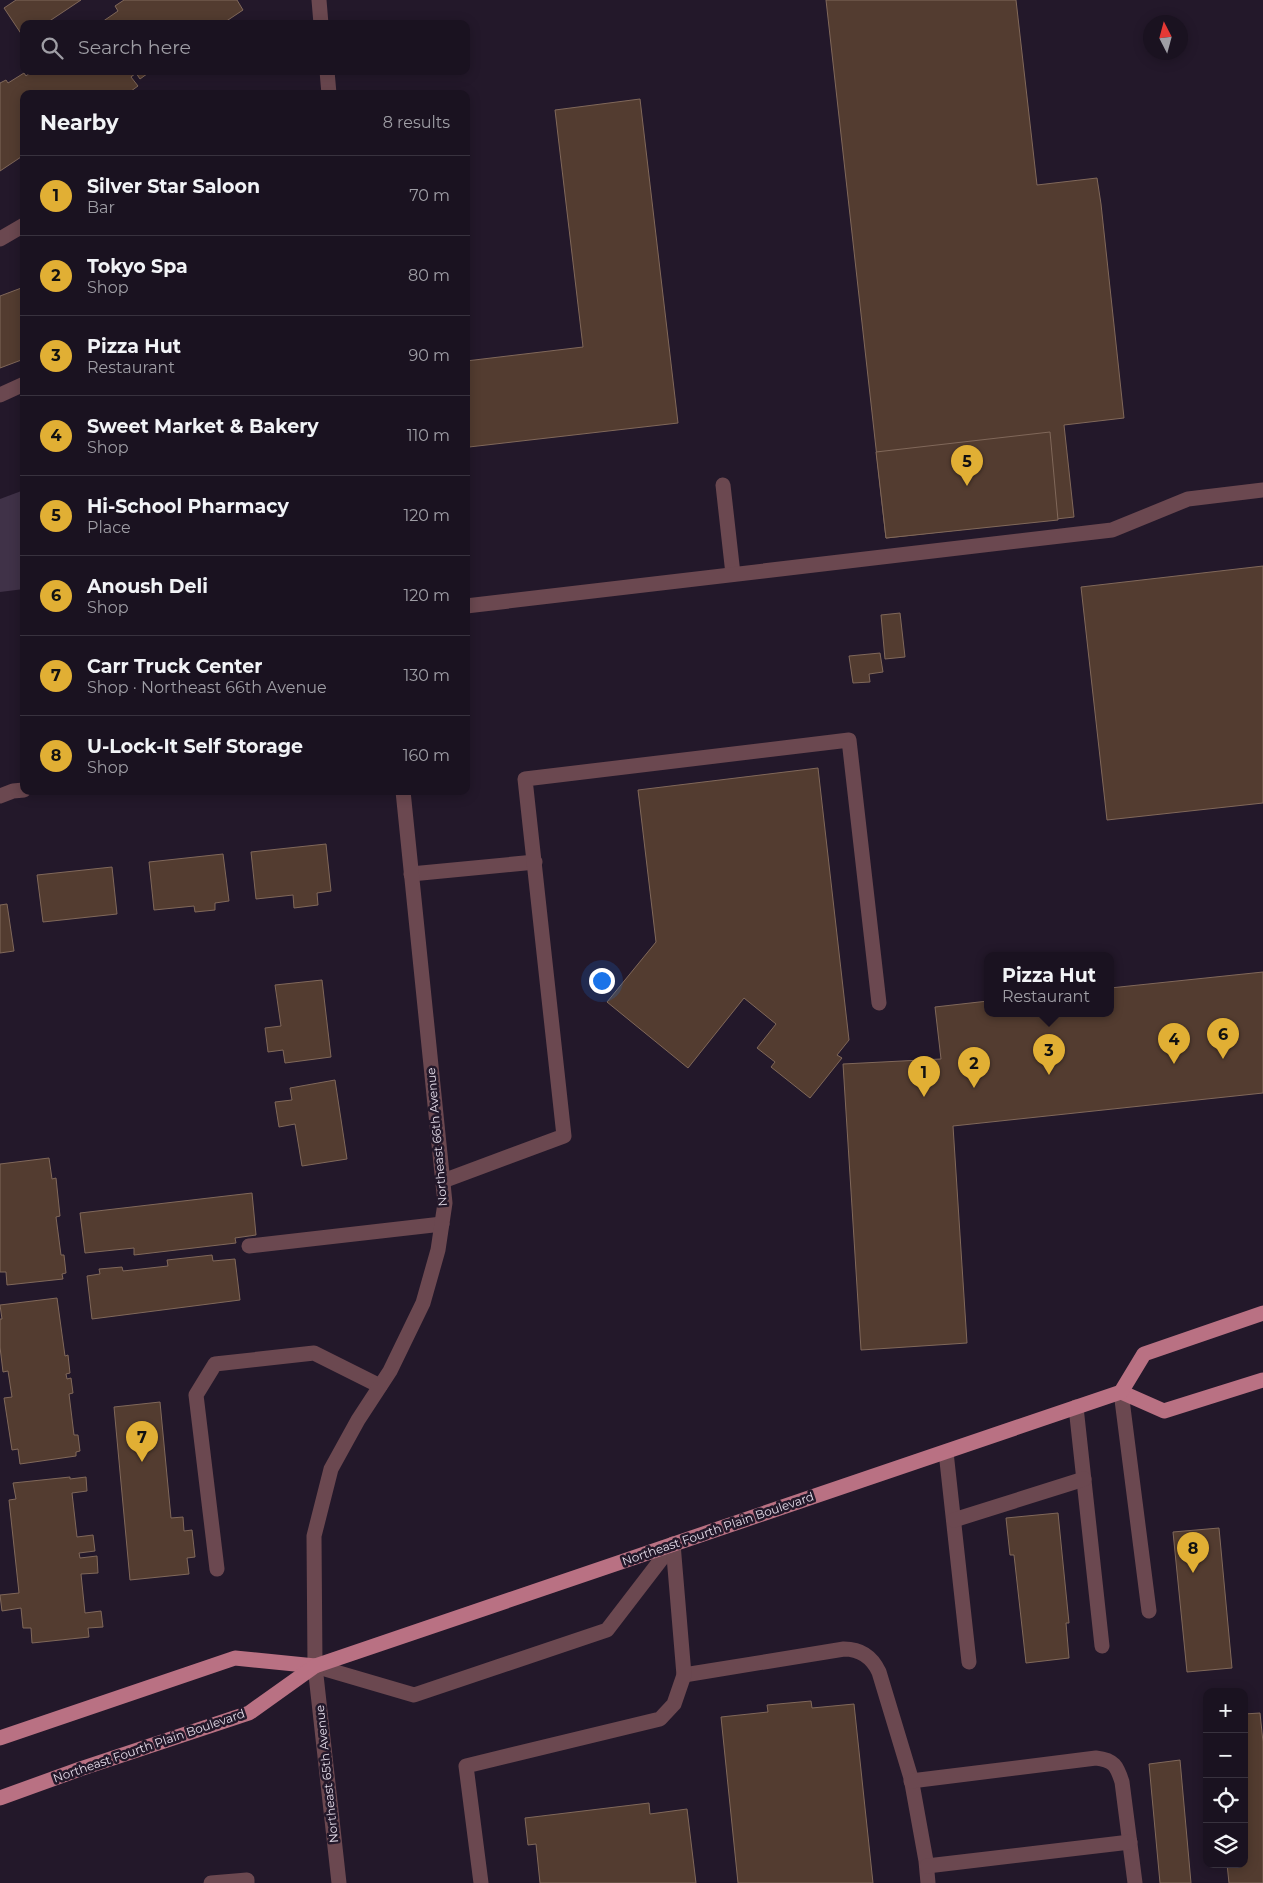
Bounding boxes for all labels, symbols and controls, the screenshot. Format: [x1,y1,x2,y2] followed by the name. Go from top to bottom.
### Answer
[1143,15,1188,60] north arrow
[20,20,470,75] search box
[38,34,66,62] icon: search
[78,36,191,59] text: Search here
[40,110,119,135] text: Nearby
[383,113,450,132] text: 8 results
[87,175,260,198] text: Silver Star Saloon
[53,186,59,205] text: 1
[409,186,450,205] text: 70 m
[87,198,115,217] text: Bar
[87,255,188,278] text: Tokyo Spa
[51,266,61,285] text: 2
[408,266,450,285] text: 80 m
[87,278,129,297] text: Shop
[87,335,181,358] text: Pizza Hut
[51,346,61,365] text: 3
[408,346,450,365] text: 90 m
[87,358,175,377] text: Restaurant
[87,415,319,438] text: Sweet Market & Bakery
[50,426,62,445] text: 4
[407,426,450,445] text: 110 m
[87,438,129,457] text: Shop
[951,445,983,486] pin: 5
[87,495,289,518] text: Hi-School Pharmacy
[51,506,61,525] text: 5
[403,506,450,525] text: 120 m
[87,518,131,537] text: Place
[87,575,208,598] text: Anoush Deli
[51,586,61,605] text: 6
[403,586,450,605] text: 120 m
[87,598,129,617] text: Shop
[87,655,262,678] text: Carr Truck Center
[51,666,61,685] text: 7
[403,666,450,685] text: 130 m
[87,678,327,697] text: Shop · Northeast 66th Avenue
[87,735,303,758] text: U-Lock-It Self Storage
[51,746,61,765] text: 8
[403,746,450,765] text: 160 m
[87,758,129,777] text: Shop
[984,952,1114,1017] popup
[1002,964,1096,987] text: Pizza Hut
[589,968,615,994] your location
[1002,987,1090,1006] text: Restaurant
[1207,1018,1239,1059] pin: 6
[1158,1023,1190,1064] pin: 4
[1033,1034,1065,1075] pin: 3
[958,1047,990,1088] pin: 2
[908,1056,940,1097] pin: 1
[423,1067,450,1207] street label: Northeast 66th Avenue
[126,1421,158,1462] pin: 7
[620,1489,816,1568] street label: Northeast Fourth Plain Boulevard
[1177,1532,1209,1573] pin: 8
[1203,1688,1248,1868] map controls
[1203,1688,1248,1733] button: +
[312,1704,341,1844] street label: Northeast 65th Avenue
[51,1706,247,1785] street label: Northeast Fourth Plain Boulevard
[1203,1733,1248,1778] button: −
[1203,1778,1248,1823] button: locate
[1203,1823,1248,1868] button: layers

